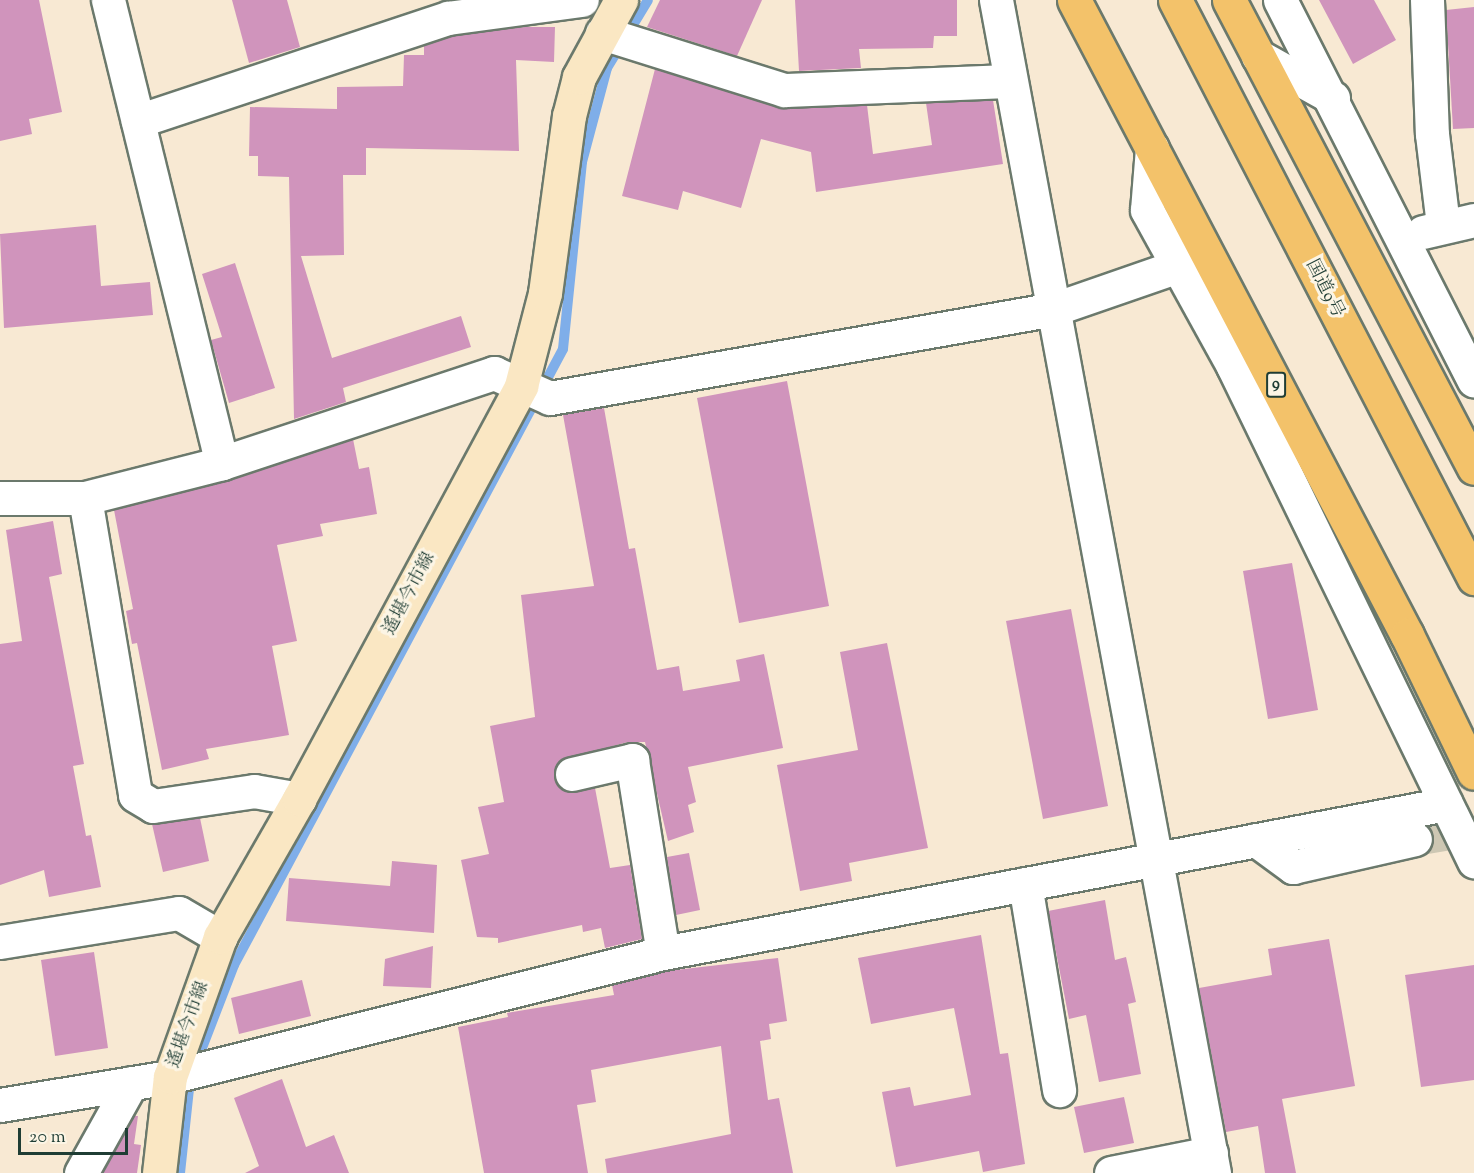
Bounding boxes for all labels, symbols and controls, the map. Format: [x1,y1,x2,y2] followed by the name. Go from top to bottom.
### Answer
[1300,256,1348,322] street label: 国道9号
[1266,372,1286,398] road number: 9
[379,549,441,639] street label: 遙堪今市線
[163,979,215,1071] street label: 遙堪今市線
[21,1116,130,1154] scale bar
[29,1125,66,1151] text: 20 m

